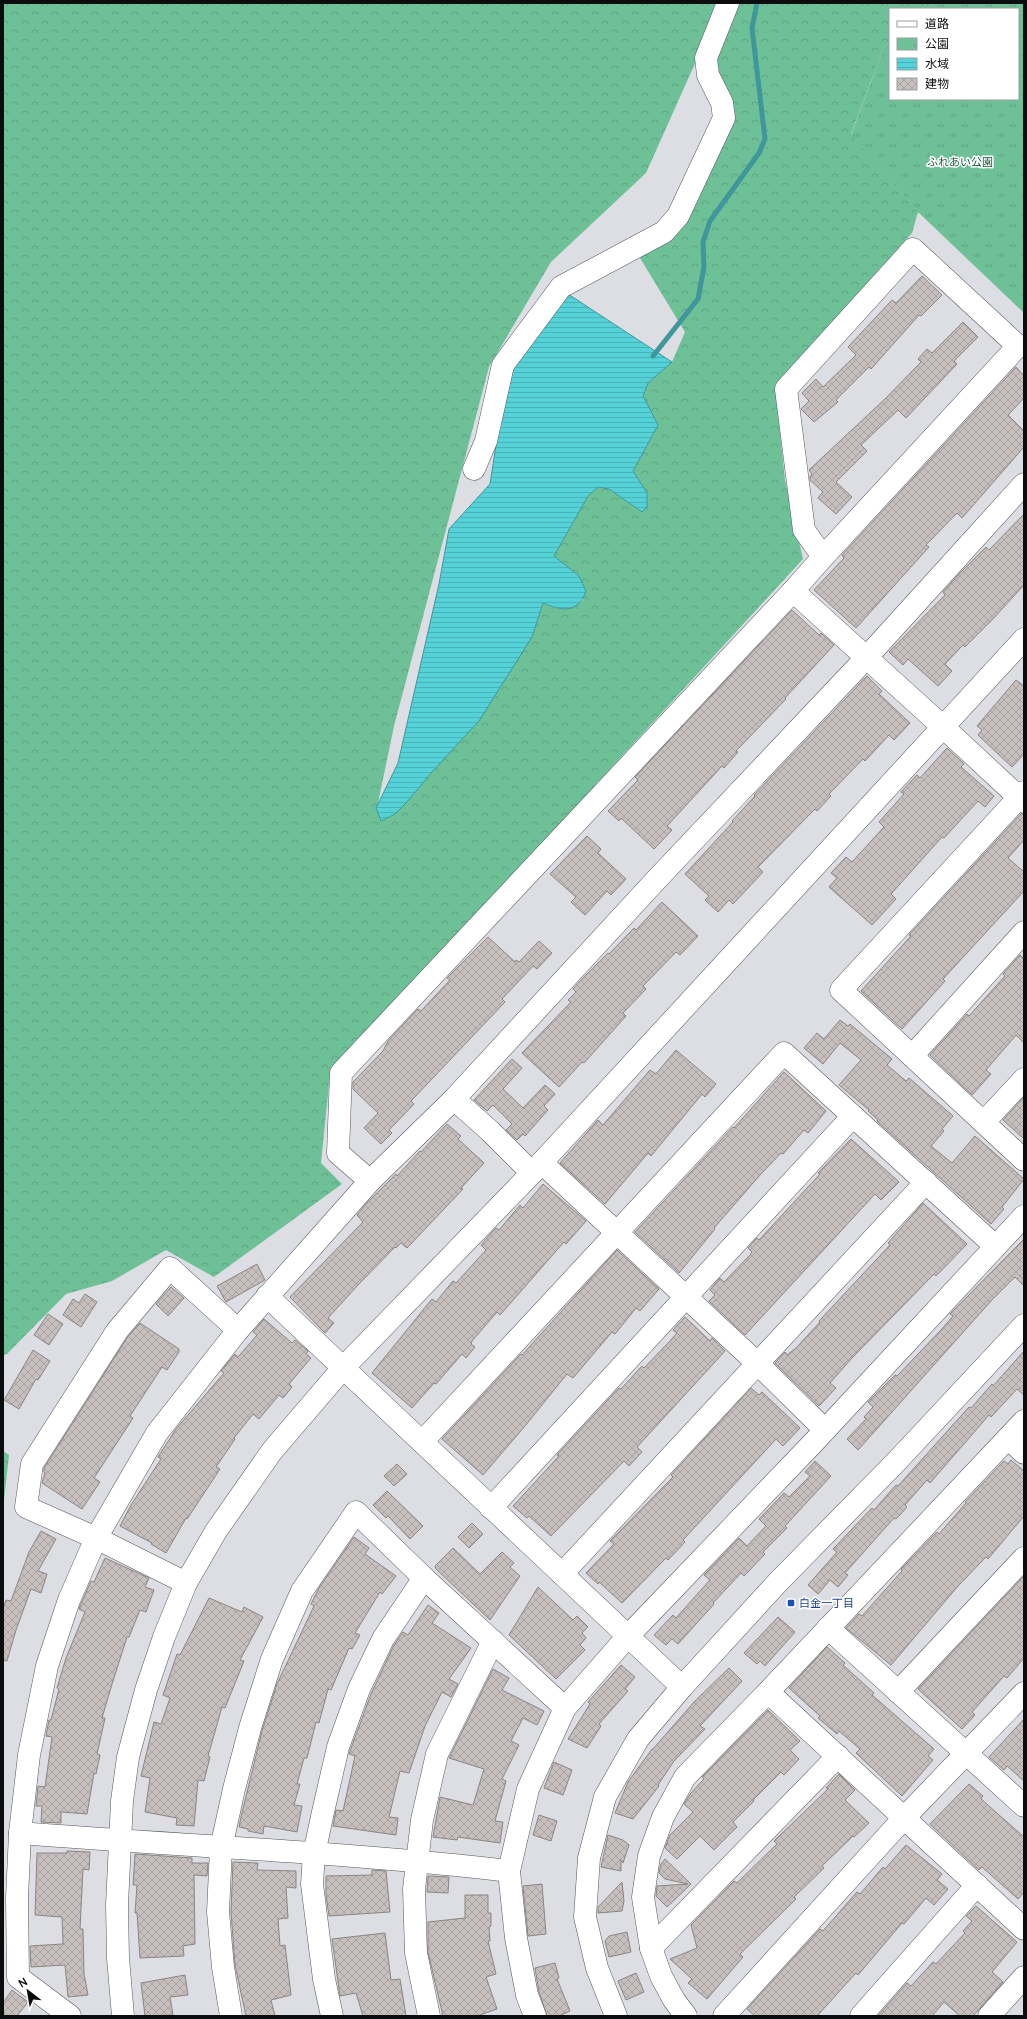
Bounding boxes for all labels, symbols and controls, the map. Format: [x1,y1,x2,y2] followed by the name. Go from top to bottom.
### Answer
[889,8,1019,100] legend
[925,15,949,32] text: 道路
[925,35,949,52] text: 公園
[925,55,949,72] text: 水域
[925,75,949,92] text: 建物
[927,154,993,169] park label: ふれあい公園
[799,1595,854,1610] place label: 白金一丁目
[786,1598,796,1608] marker: 白金一丁目
[8,1971,48,2011] north arrow
[15,1973,30,1990] text: N

